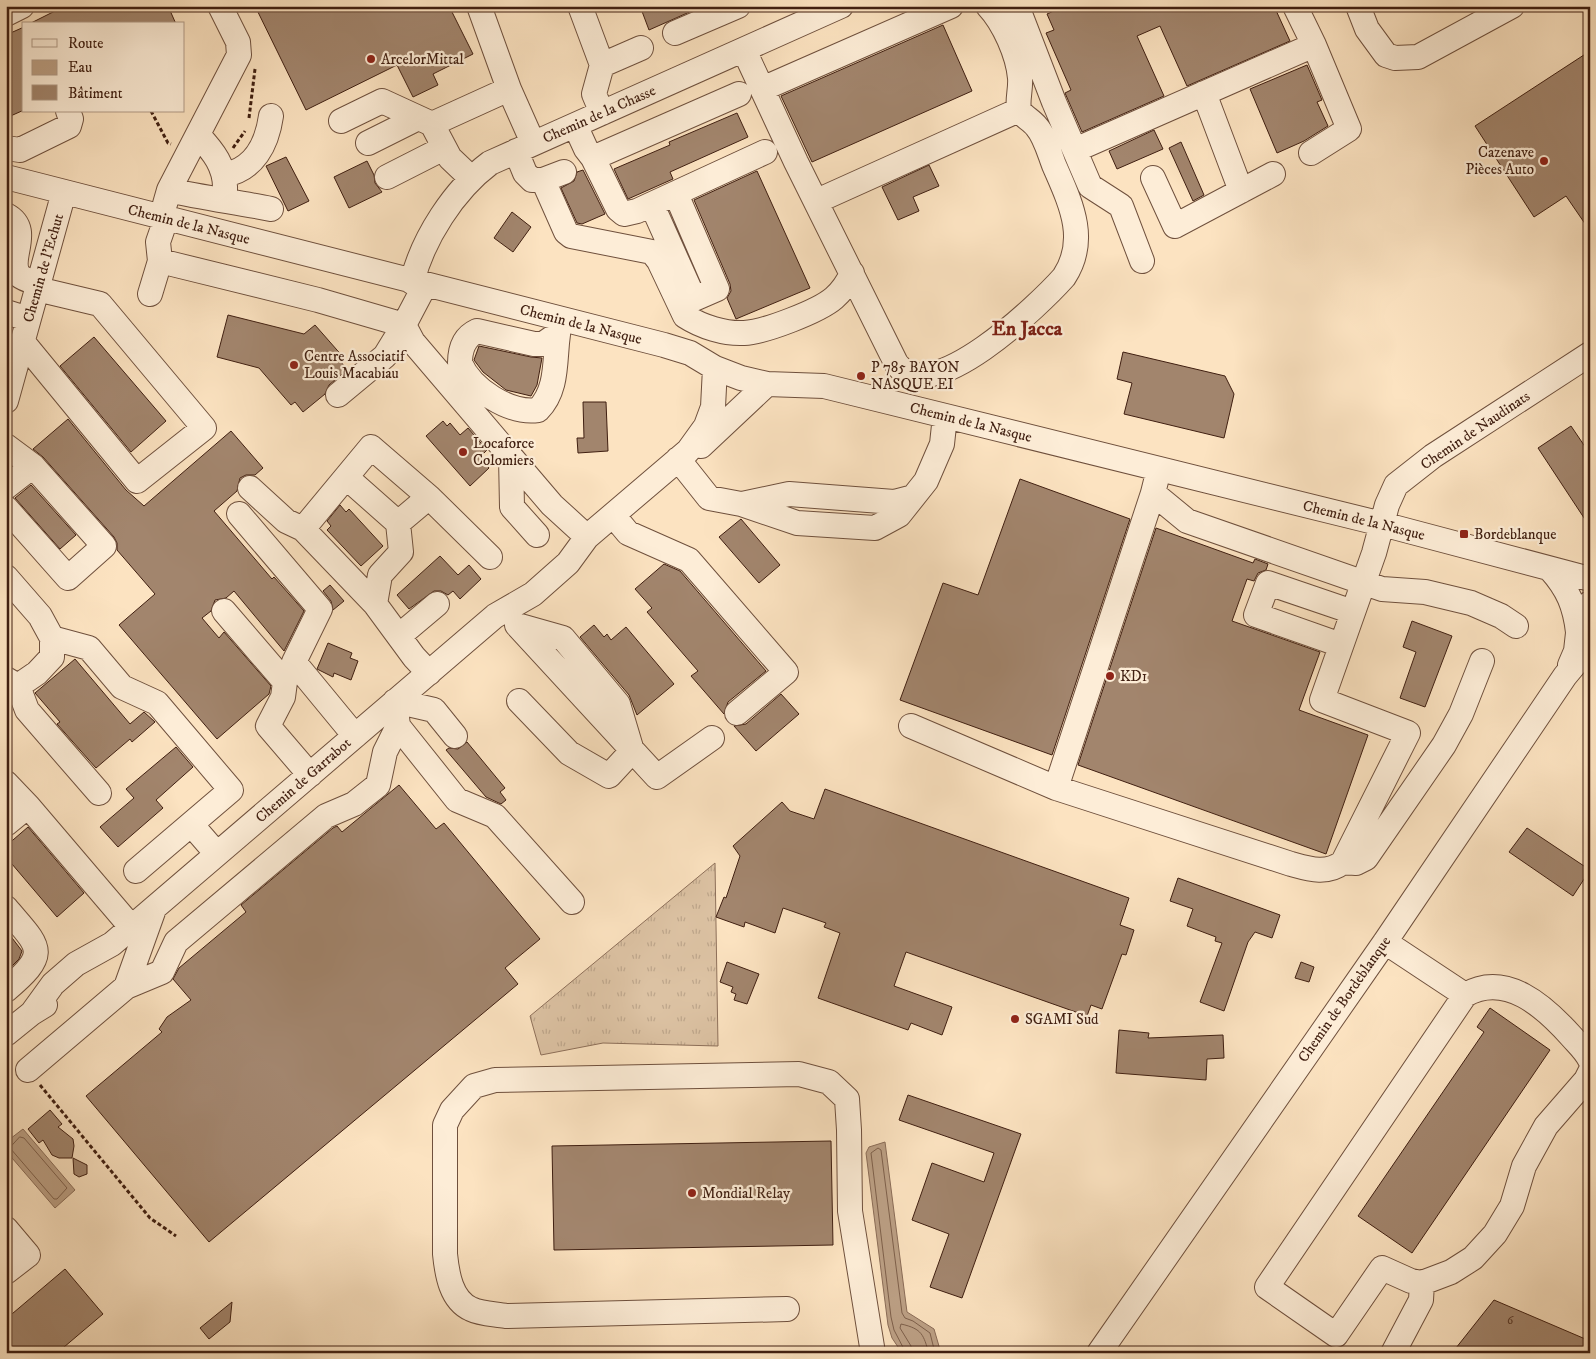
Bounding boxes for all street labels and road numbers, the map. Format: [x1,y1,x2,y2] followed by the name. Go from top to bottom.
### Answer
[540,81,659,148] street label: Chemin de la Chasse
[126,200,252,249] street label: Chemin de la Nasque
[19,211,68,325] street label: Chemin de l'Echut
[518,300,644,349] street label: Chemin de la Nasque
[1417,387,1534,474] street label: Chemin de Naudinats
[908,398,1034,447] street label: Chemin de la Nasque
[1301,496,1427,545] street label: Chemin de la Nasque
[252,734,355,827] street label: Chemin de Garrabot
[1294,933,1395,1066] street label: Chemin de Bordeblanque

